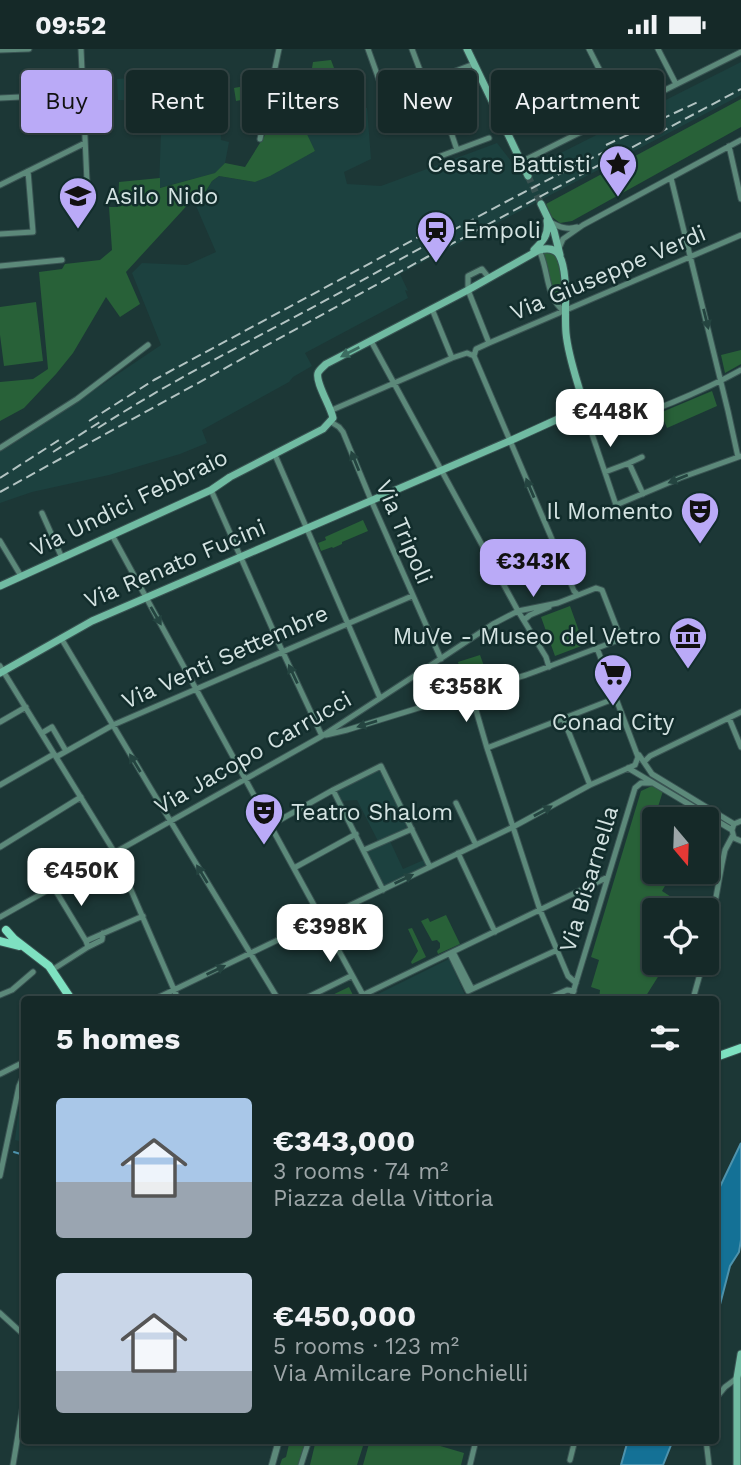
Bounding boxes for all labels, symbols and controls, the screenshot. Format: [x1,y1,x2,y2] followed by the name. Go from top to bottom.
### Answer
[35,10,106,40] text: 09:52
[21,70,112,133] chip: Buy
[126,70,228,133] chip: Rent
[242,70,364,133] chip: Filters
[378,70,477,133] chip: New
[491,70,664,133] chip: Apartment
[597,143,639,198] place icon: Cesare Battisti
[427,151,591,178] place label: Cesare Battisti
[57,175,99,230] school or university icon: Asilo Nido
[105,183,218,210] place label: Asilo Nido
[415,209,457,264] station icon: Empoli
[463,217,541,244] place label: Empoli
[506,220,710,326] street label: Via Giuseppe Verdi
[701,308,712,330] one-way arrow
[340,347,360,358] one-way arrow
[561,389,659,449] pin: €448K
[572,398,648,425] text: €448K
[26,444,232,562] street label: Via Undici Febbraio
[349,451,360,472] one-way arrow
[668,474,689,485] one-way arrow
[370,476,438,588] street label: Via Tripoli
[524,478,535,499] one-way arrow
[679,490,721,545] theatre icon: Il Momento
[546,498,673,525] place label: Il Momento
[80,514,270,614] street label: Via Renato Fucini
[484,539,582,599] pin: €343K
[496,548,570,575] text: €343K
[118,599,332,715] street label: Via Venti Settembre
[150,607,162,626] one-way arrow
[667,615,709,670] museum icon: MuVe - Museo del Vetro
[393,623,661,650] place label: MuVe - Museo del Vetro
[592,652,634,707] supermarket icon: Conad City
[287,664,299,684] one-way arrow
[417,665,515,724] pin: €358K
[429,673,503,700] text: €358K
[150,686,356,820] street label: Via Jacopo Carrucci
[552,709,674,736] place label: Conad City
[356,720,377,730] one-way arrow
[129,754,142,773] one-way arrow
[243,791,285,846] theatre icon: Teatro Shalom
[291,799,453,826] place label: Teatro Shalom
[554,803,624,955] street label: Via Bisarnella
[533,805,552,817] one-way arrow
[642,807,719,884] north arrow
[642,807,719,975] map controls
[32,849,130,908] pin: €450K
[43,857,119,884] text: €450K
[196,864,209,883] one-way arrow
[394,874,414,885] one-way arrow
[642,898,719,975] button: locate
[281,905,379,964] pin: €398K
[293,913,367,940] text: €398K
[206,964,226,975] one-way arrow
[646,1019,684,1057] icon: filters
[56,1021,180,1056] text: 5 homes
[273,1123,415,1158] text: €343,000
[112,1126,196,1210] icon: home
[273,1158,448,1185] text: 3 rooms · 74 m²
[273,1185,494,1212] text: Piazza della Vittoria
[273,1298,416,1333] text: €450,000
[112,1301,196,1385] icon: home
[273,1333,459,1360] text: 5 rooms · 123 m²
[273,1360,528,1387] text: Via Amilcare Ponchielli

